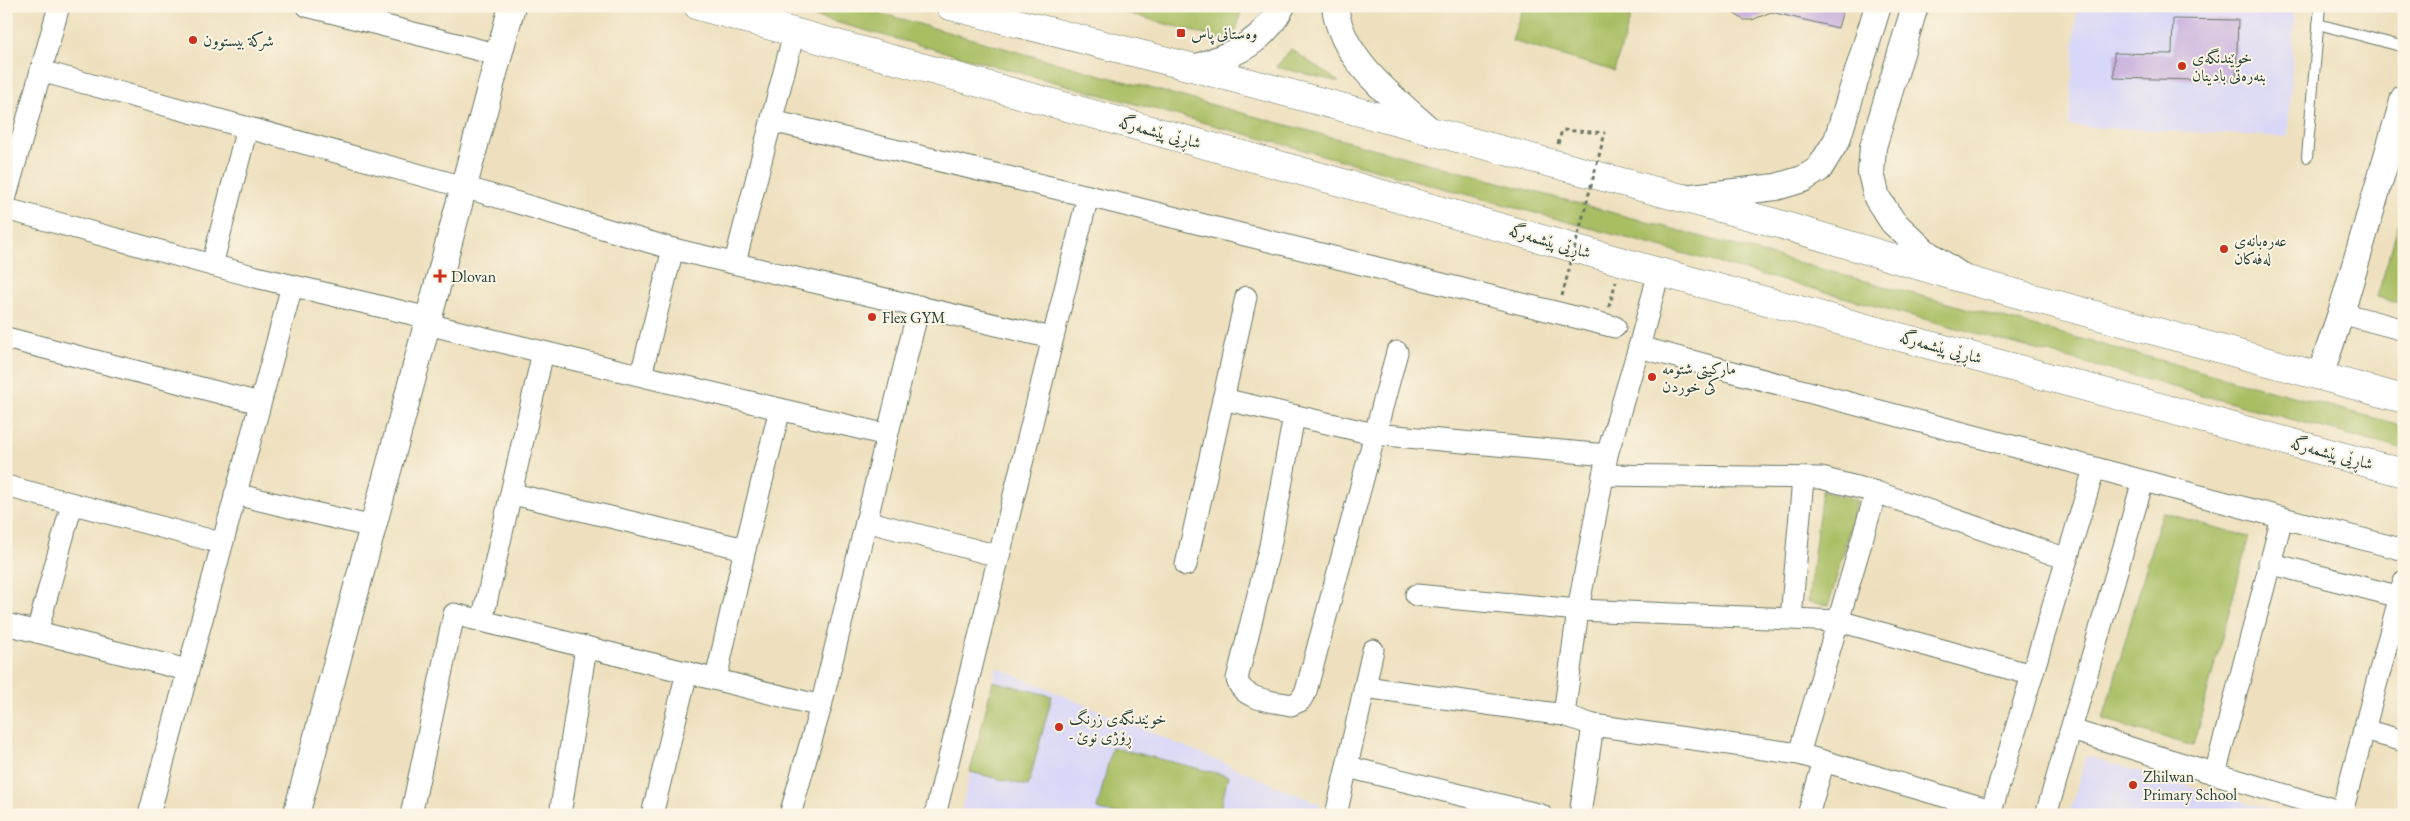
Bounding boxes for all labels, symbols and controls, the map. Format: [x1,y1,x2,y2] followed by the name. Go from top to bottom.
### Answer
[1191,23,1257,45] place label: وەستانی پاس
[1175,27,1187,39] marker: وەستانی پاس
[203,30,274,51] place label: شرکة بیستوون
[187,34,199,46] marker: شرکة بیستوون
[2192,47,2266,86] place label: خوێندنگەی بنەرەتی بادینان
[2176,60,2188,72] marker: خوێندنگەی بنەرەتی بادینان
[1115,110,1204,156] street label: شاڕێی پێشمەرگە
[1505,219,1594,266] street label: شاڕێی پێشمەرگە
[2234,230,2287,269] place label: عەرەبانەی لەفەکان
[2218,243,2230,255] marker: عەرەبانەی لەفەکان
[451,266,497,287] place label: Dlovan
[433,269,447,283] marker: Dlovan
[882,307,945,328] place label: Flex GYM
[866,311,878,323] marker: Flex GYM
[1896,325,1985,371] street label: شاڕێی پێشمەرگە
[1662,358,1736,397] place label: مارکیتی شتومه کی خوردن
[1646,371,1658,383] marker: مارکیتی شتومه کی خوردن
[2287,431,2376,477] street label: شاڕێی پێشمەرگە
[1069,708,1166,750] place label: خوێندنگەی زرنگ - ڕۆژی نوێ
[1053,721,1065,733] marker: خوێندنگەی زرنگ - ڕۆژی نوێ
[2143,766,2237,805] place label: Zhilwan Primary School
[2127,779,2139,791] marker: Zhilwan Primary School

